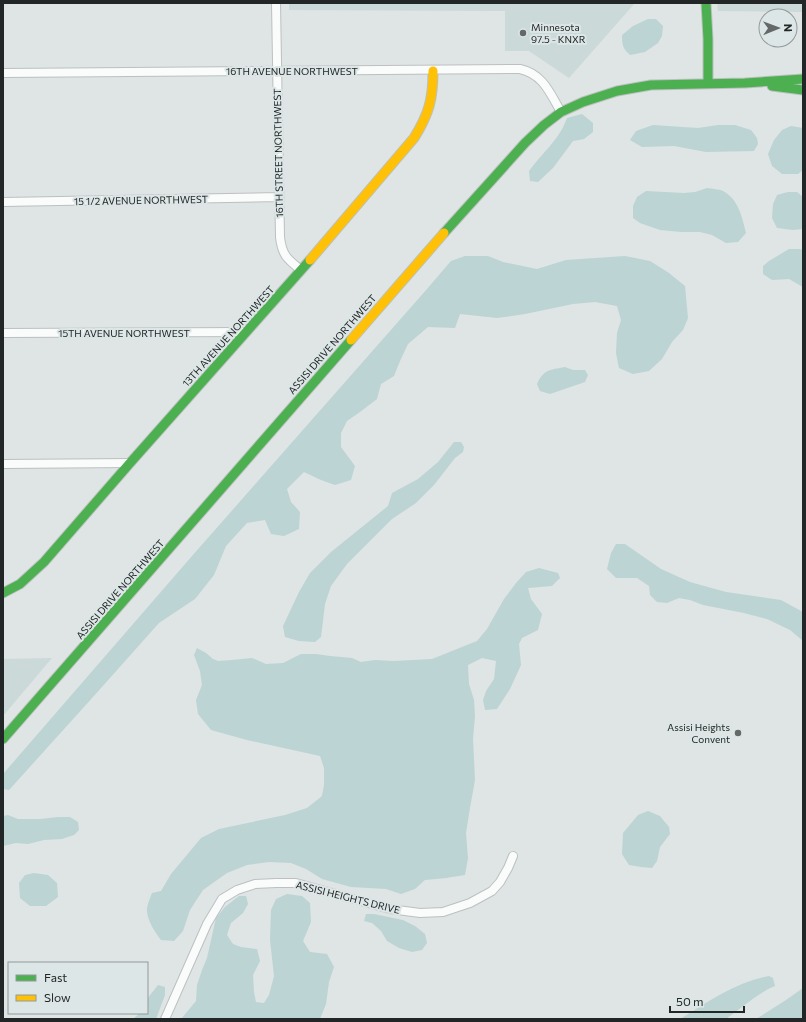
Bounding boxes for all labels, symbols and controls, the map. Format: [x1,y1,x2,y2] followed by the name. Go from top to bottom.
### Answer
[758,8,798,48] north arrow
[531,21,586,45] place label: Minnesota 97.5 - KNXR
[782,24,795,32] text: N
[518,28,528,38] marker: Minnesota 97.5 - KNXR
[226,65,359,77] street label: 16TH AVENUE NORTHWEST
[271,88,285,218] street label: 16TH STREET NORTHWEST
[74,193,209,207] street label: 15 1/2 AVENUE NORTHWEST
[180,283,277,389] street label: 13TH AVENUE NORTHWEST
[285,291,379,396] street label: ASSISI DRIVE NORTHWEST
[58,327,190,339] street label: 15TH AVENUE NORTHWEST
[73,536,167,641] street label: ASSISI DRIVE NORTHWEST
[667,721,730,745] place label: Assisi Heights Convent
[733,728,743,738] marker: Assisi Heights Convent
[295,878,401,916] street label: ASSISI HEIGHTS DRIVE
[8,962,148,1014] legend
[44,970,67,984] text: Fast
[670,988,744,1014] scale bar
[44,990,71,1004] text: Slow
[676,994,704,1008] text: 50 m

